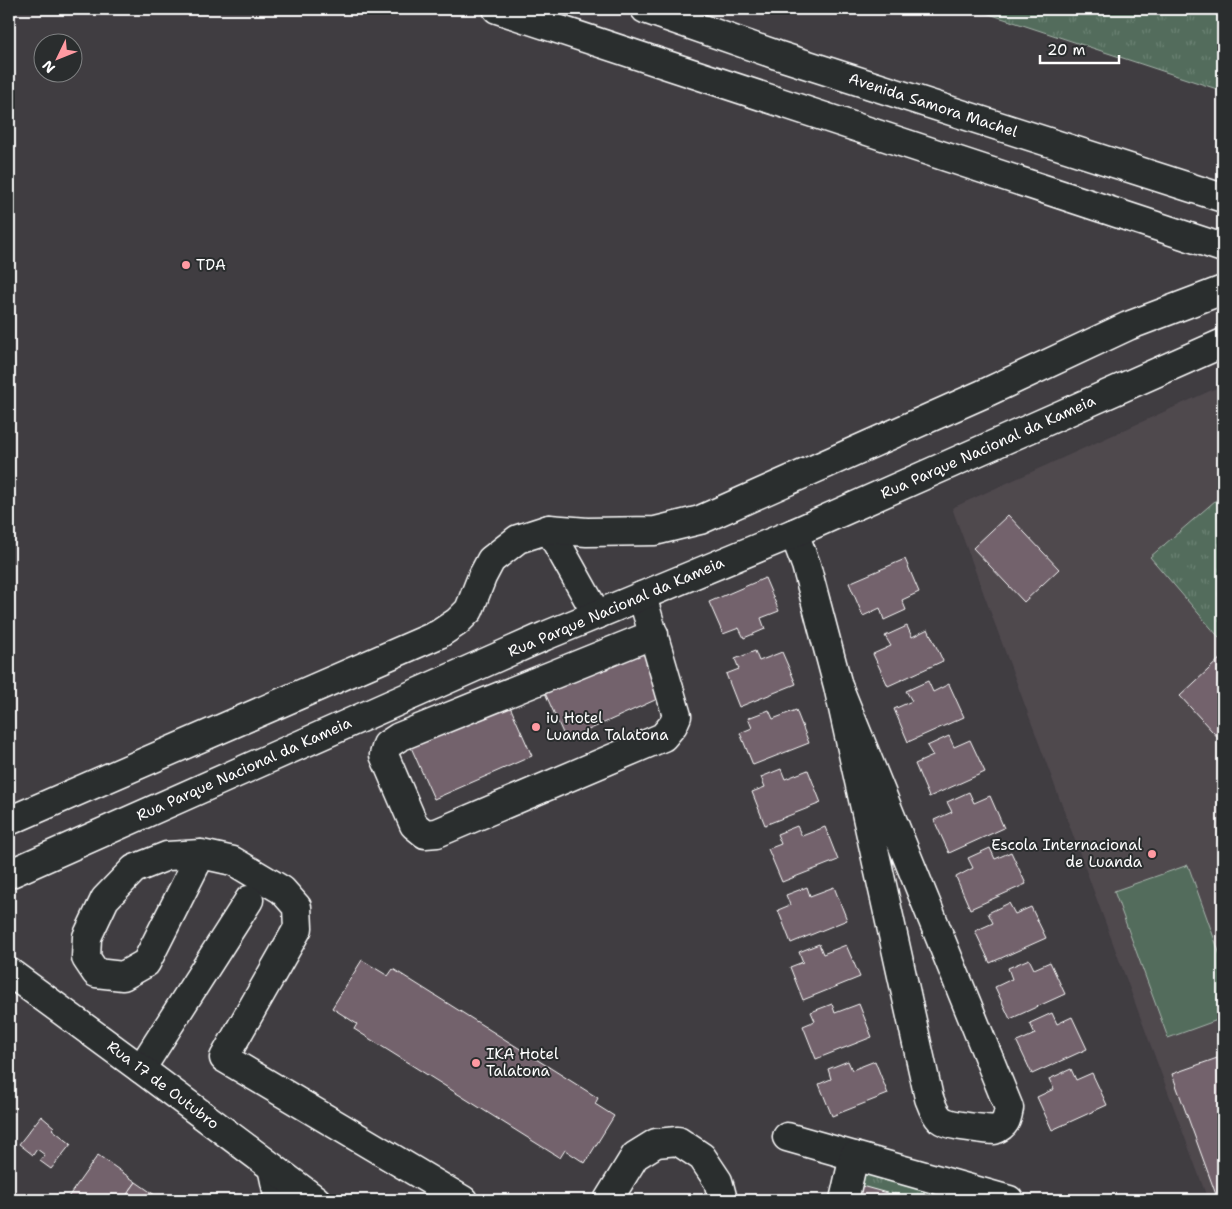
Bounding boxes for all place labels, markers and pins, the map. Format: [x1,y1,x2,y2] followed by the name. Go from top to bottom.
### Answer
[196,255,226,275] place label: TDA
[180,259,192,271] marker: TDA
[546,708,669,745] place label: iu Hotel Luanda Talatona
[530,721,542,733] marker: iu Hotel Luanda Talatona
[991,835,1143,872] place label: Escola Internacional de Luanda
[1146,848,1158,860] marker: Escola Internacional de Luanda
[486,1044,559,1081] place label: IKA Hotel Talatona
[470,1057,482,1069] marker: IKA Hotel Talatona

